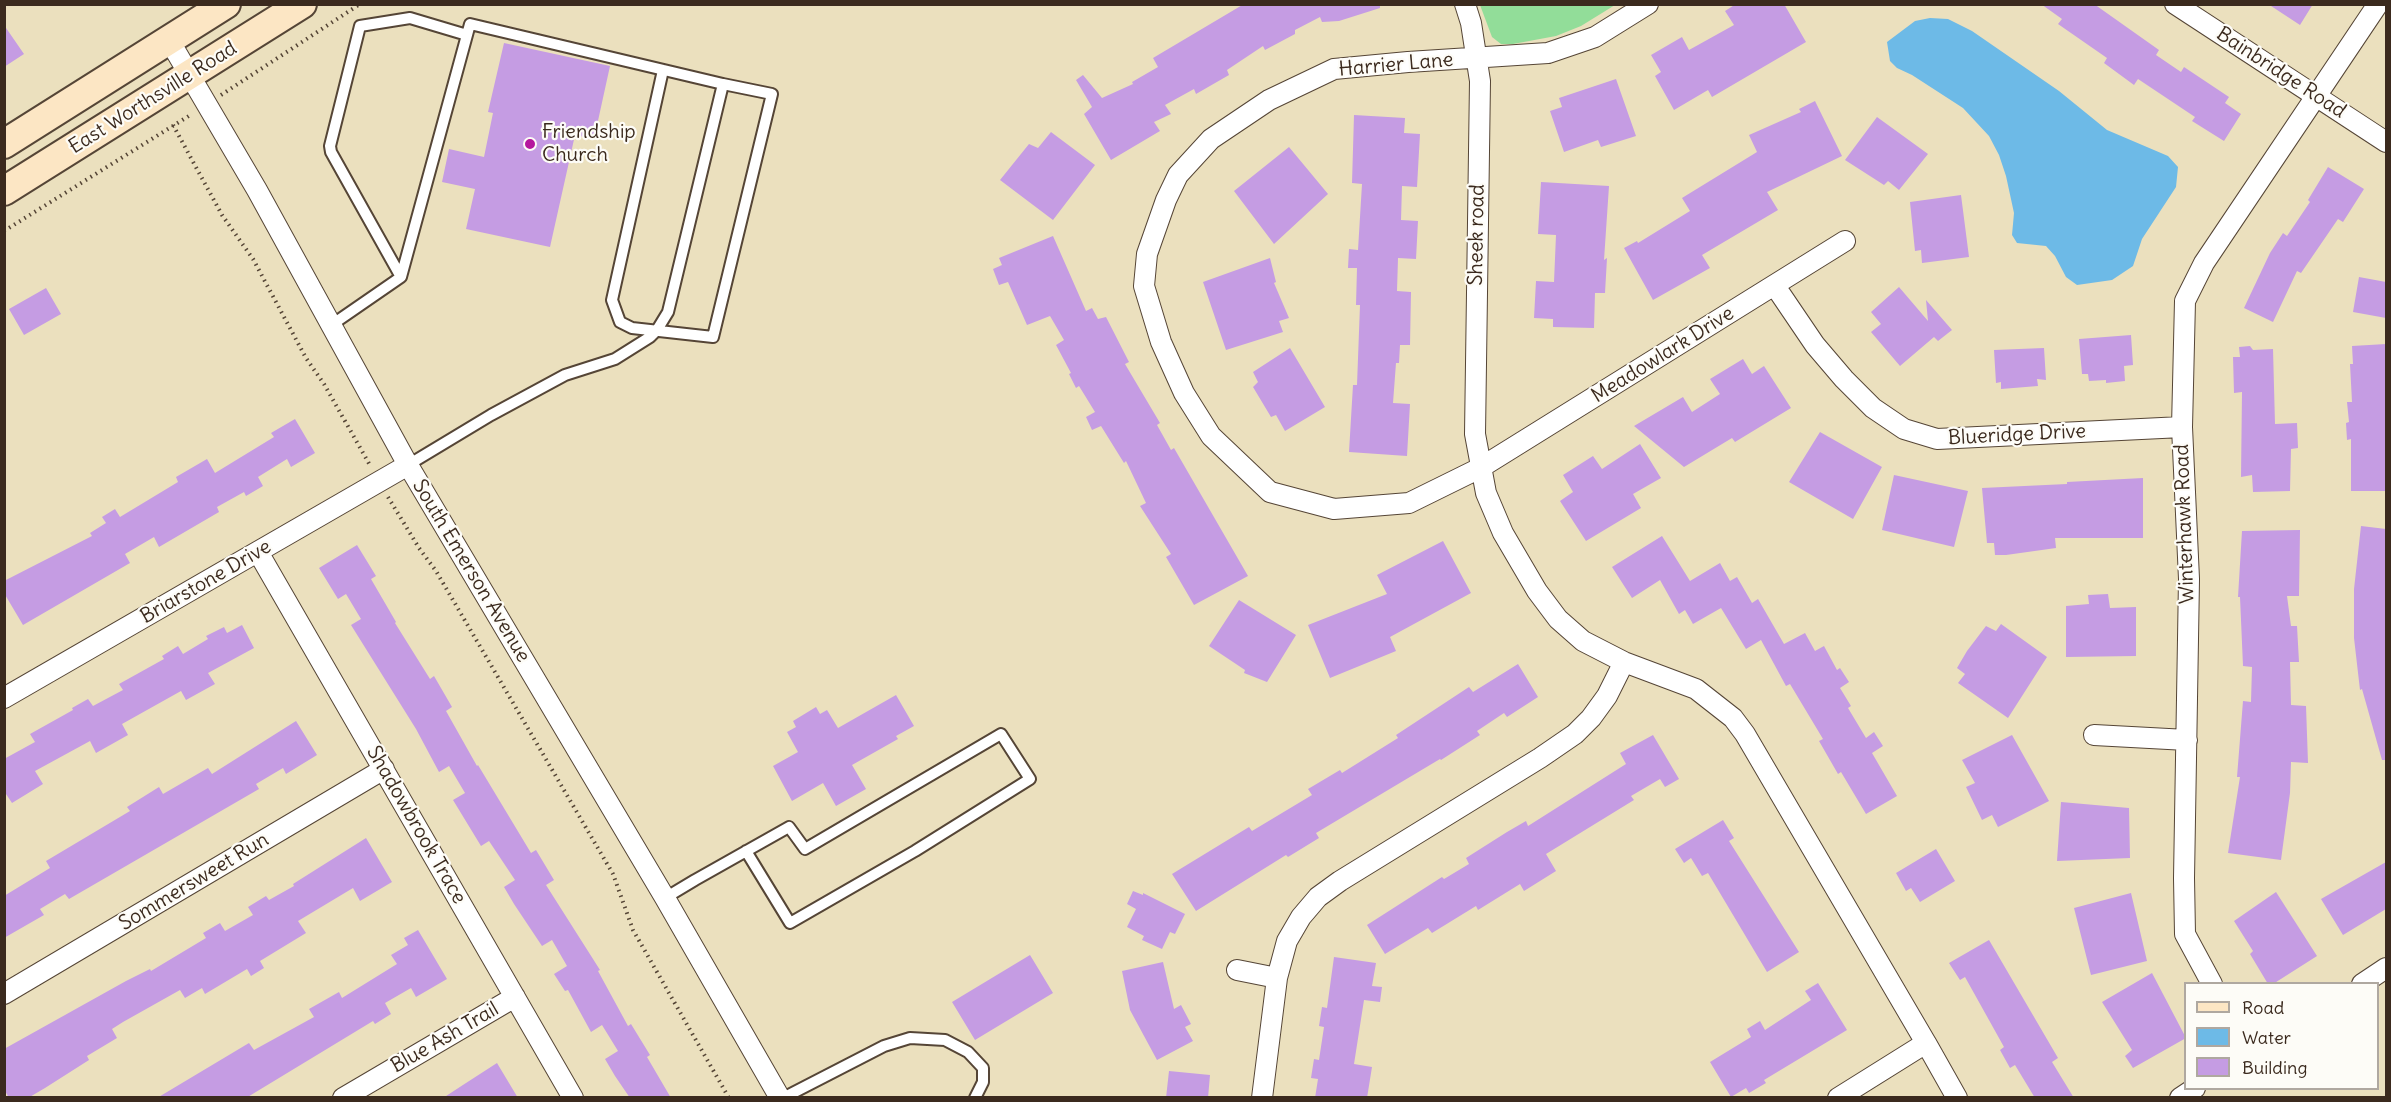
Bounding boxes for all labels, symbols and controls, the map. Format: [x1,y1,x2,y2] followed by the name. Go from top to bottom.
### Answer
[2212,22,2350,124] street label: Bainbridge Road
[65,37,241,159] street label: East Worthsville Road
[1338,48,1454,82] street label: Harrier Lane
[542,120,636,167] place label: Friendship Church
[523,137,537,151] marker: Friendship Church
[1464,184,1490,286] street label: Sheek road
[1587,302,1739,408] street label: Meadowlark Drive
[1947,419,2087,451] street label: Blueridge Drive
[2170,444,2200,604] street label: Winterhawk Road
[407,475,535,667] street label: South Emerson Avenue
[136,535,276,629] street label: Briarstone Drive
[361,742,471,908] street label: Shadowbrook Trace
[115,828,273,936] street label: Sommersweet Run
[2184,982,2379,1090] legend
[2242,996,2284,1019] text: Road
[387,998,503,1078] street label: Blue Ash Trail
[2242,1026,2291,1049] text: Water
[2242,1056,2307,1079] text: Building

